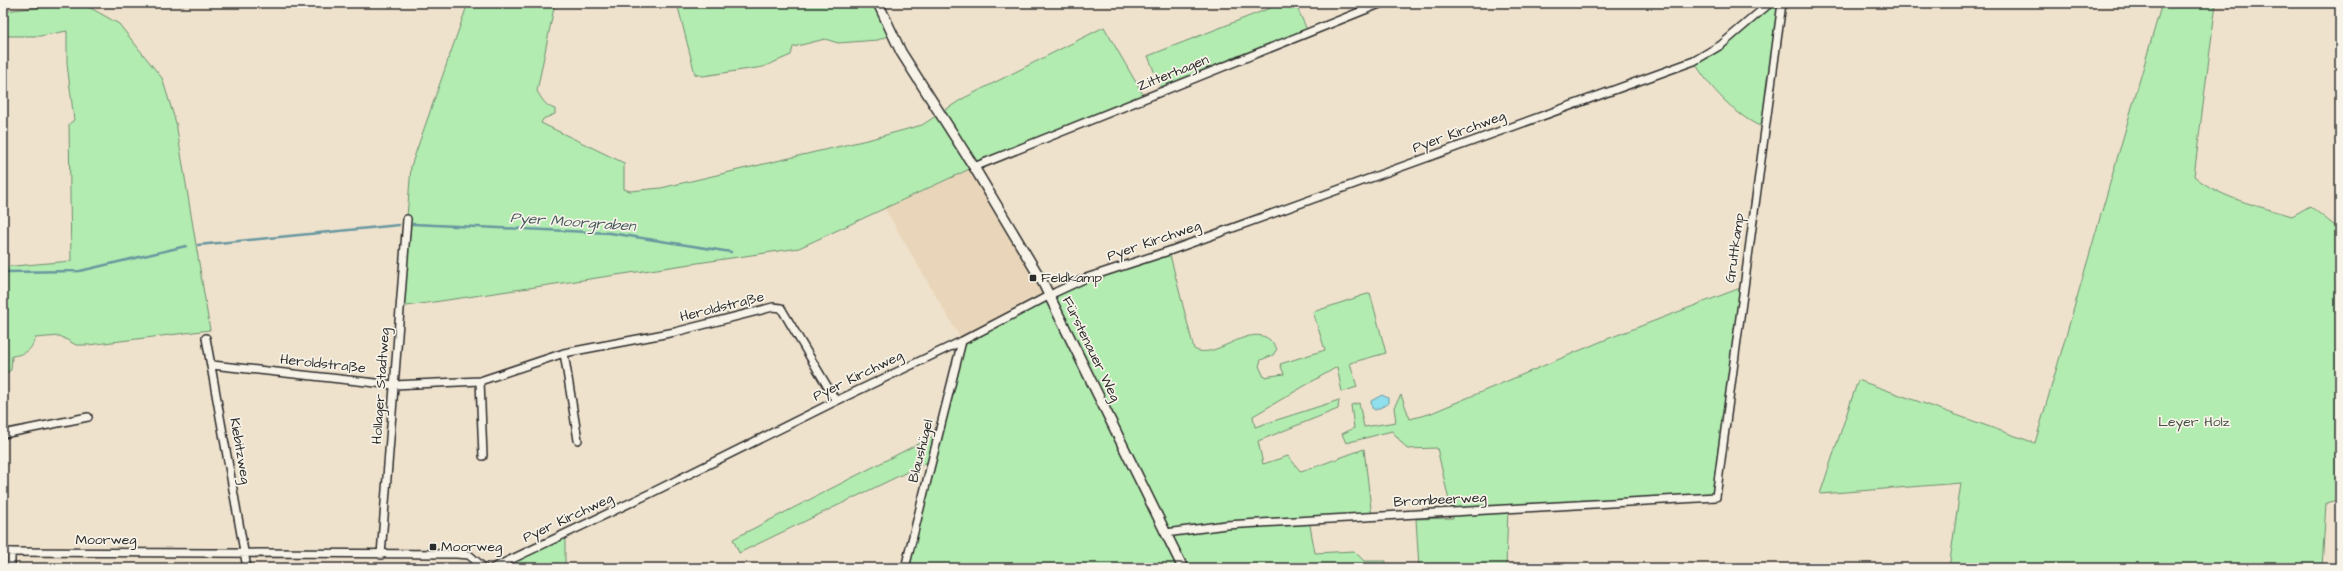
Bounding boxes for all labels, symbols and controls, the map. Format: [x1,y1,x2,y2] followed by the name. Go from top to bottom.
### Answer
[1134,50,1212,96] street label: Zitterhagen
[1410,106,1508,158] street label: Pyer Kirchweg
[510,207,638,238] water label: Pyer Moorgraben
[1720,212,1750,284] street label: Gruttkamp
[1105,216,1203,266] street label: Pyer Kirchweg
[1041,268,1102,288] place label: Feldkamp
[1028,273,1038,283] marker: Feldkamp
[678,287,767,327] street label: Heroldstraße
[1057,293,1125,405] street label: Fürstenauer Weg
[367,327,395,445] street label: Hollager Stadtweg
[810,346,906,406] street label: Pyer Kirchweg
[279,350,367,378] street label: Heroldstraße
[2158,412,2230,432] park label: Leyer Holz
[224,416,256,486] street label: Kiebitzweg
[904,417,938,485] street label: Blaushügel
[519,488,617,548] street label: Pyer Kirchweg
[1393,488,1487,512] street label: Brombeerweg
[75,530,137,550] street label: Moorweg
[441,537,502,557] place label: Moorweg
[428,542,438,552] marker: Moorweg

